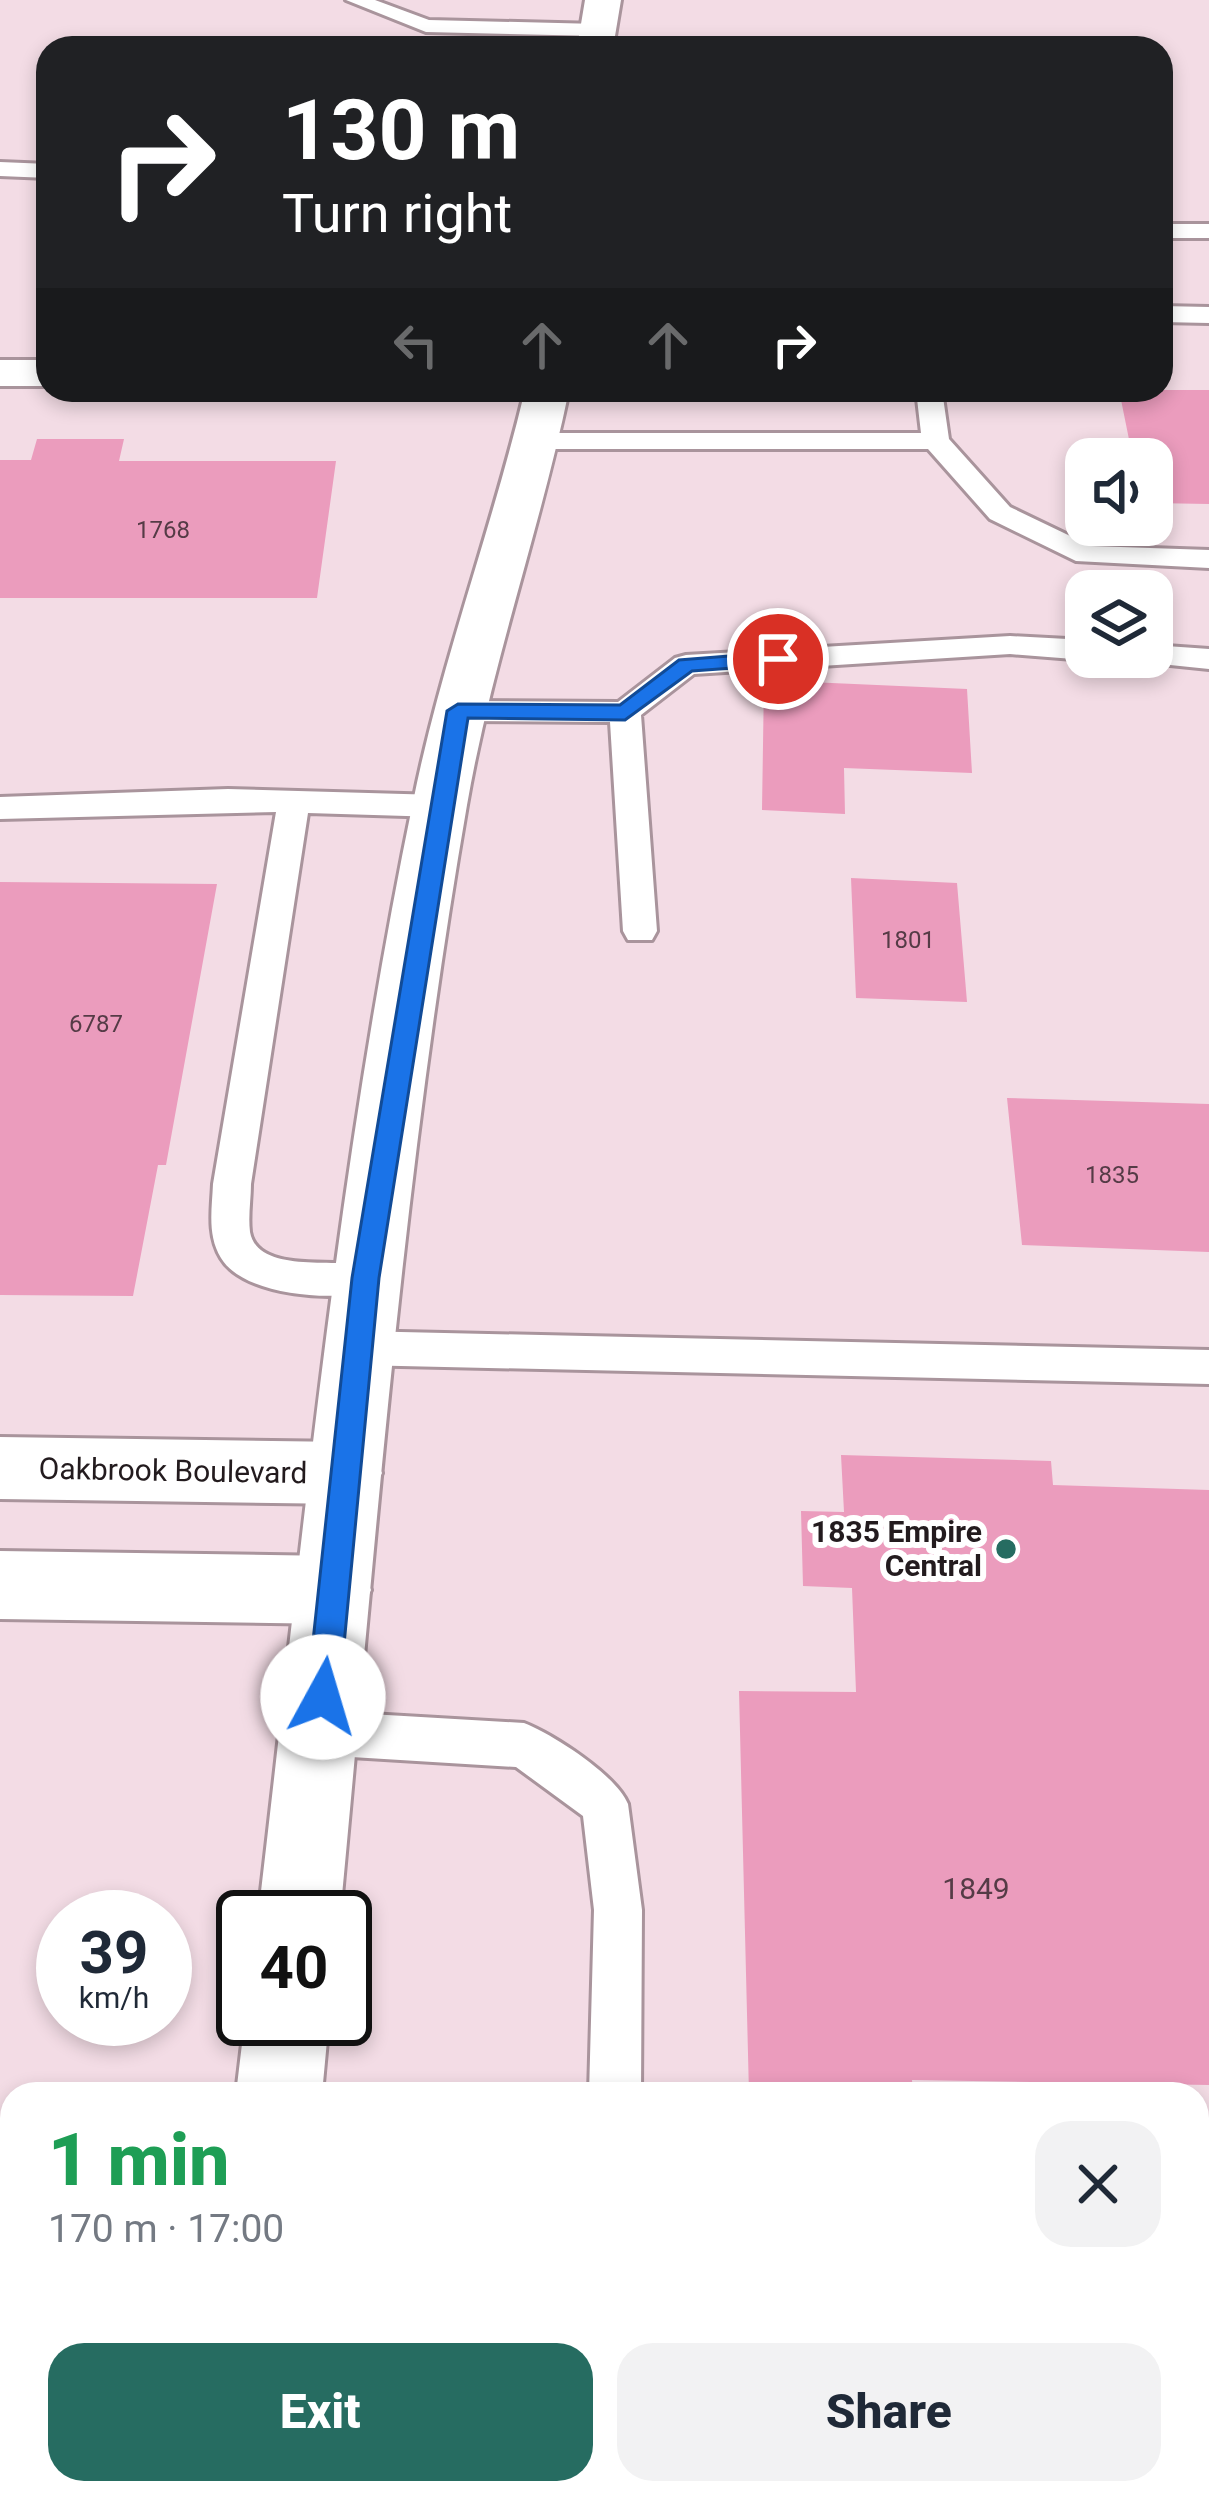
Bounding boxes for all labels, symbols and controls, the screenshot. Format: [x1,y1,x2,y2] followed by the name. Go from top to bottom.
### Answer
[282,81,520,180] text: 130 m
[84,84,240,240] icon: right
[282,182,512,245] text: Turn right
[383,312,449,378] icon: left
[509,312,575,378] icon: ahead
[635,312,701,378] icon: ahead
[761,312,827,378] icon: right
[1065,438,1173,678] map controls
[1065,438,1173,546] button: sound
[136,516,190,544] house number: 1768
[1065,570,1173,678] button: layers
[727,608,829,710] pin
[745,626,811,692] icon: arrive
[881,926,935,954] house number: 1801
[69,1010,123,1038] house number: 6787
[1085,1161,1139,1189] house number: 1835
[38,1451,308,1490] street label: Oakbrook Boulevard
[811,1514,982,1583] place label: 1835 Empire Central
[993,1536,1019,1562] marker: 1835 Empire Central
[260,1634,386,1760] position arrow
[942,1871,1010,1906] house number: 1849
[216,1890,372,2046] speed limit sign: 40
[80,1917,148,1988] text: 39
[79,1980,149,2015] text: km/h
[48,2118,230,2203] text: 1 min
[1035,2121,1161,2247] button: close
[48,2206,284,2252] text: 170 m · 17:00
[48,2343,593,2481] button: Exit
[617,2343,1161,2481] button: Share

